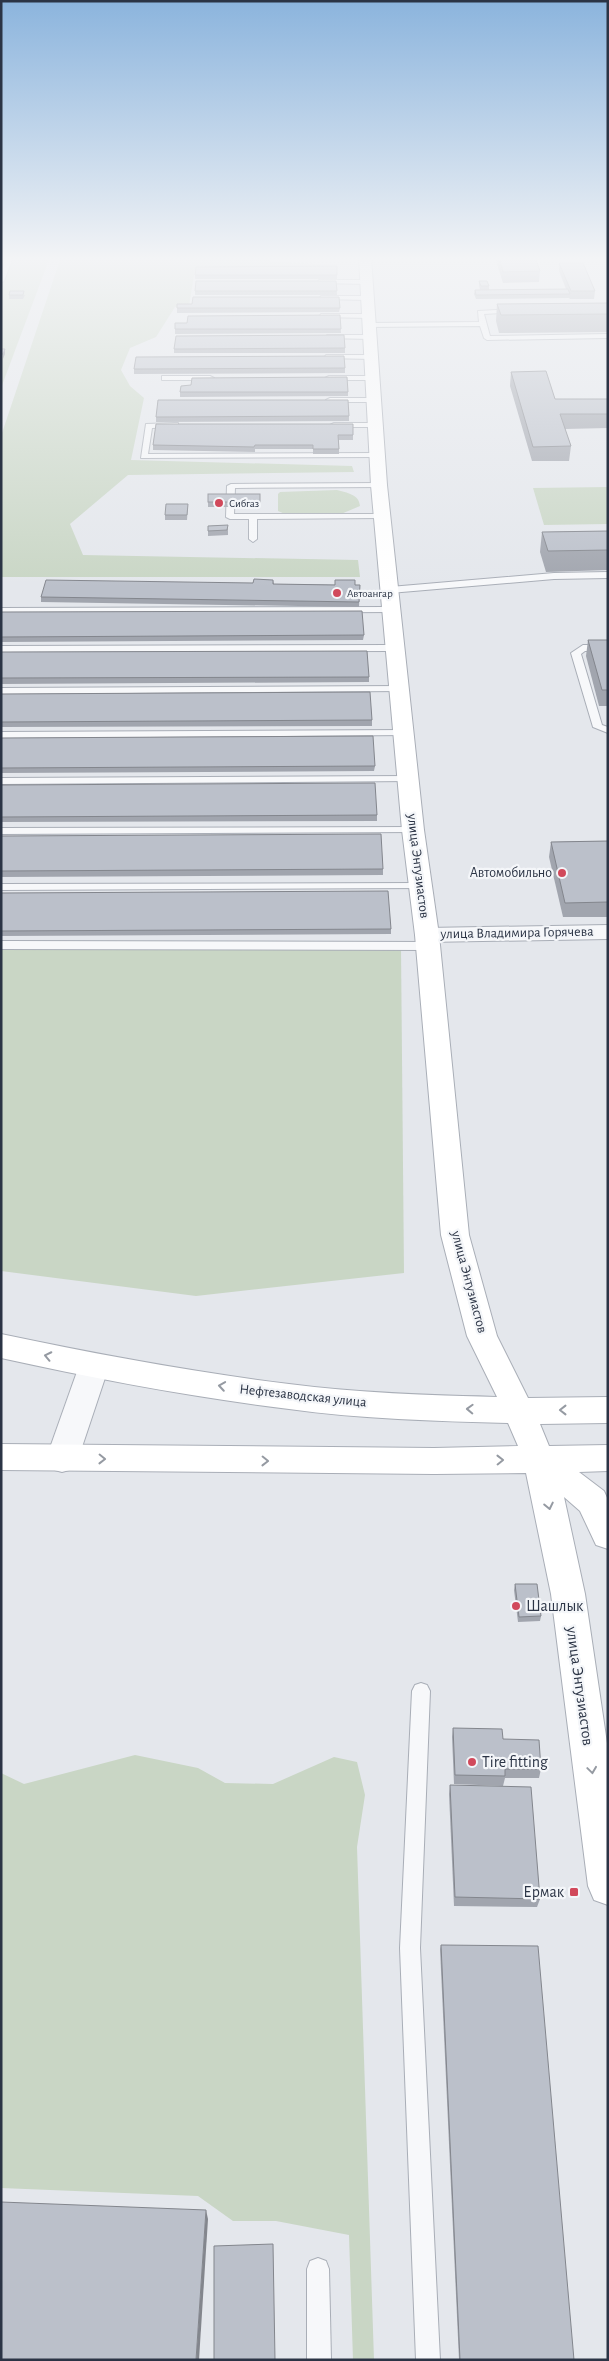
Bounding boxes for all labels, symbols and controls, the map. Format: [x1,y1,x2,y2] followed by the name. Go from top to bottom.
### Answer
[213,497,225,509] marker: Сибгаз
[229,498,259,509] place label: Сибгаз
[331,587,343,599] marker: Автоангар
[347,588,393,599] place label: Автоангар
[405,812,431,919] street label: улица Энтузиастов
[470,866,552,880] place label: Автомобильно
[556,867,568,879] marker: Автомобильно
[439,925,594,941] street label: улица Владимира Горячева
[448,1228,489,1335] street label: улица Энтузиастов
[43,1351,52,1362] one-way arrow
[217,1382,226,1392] one-way arrow
[239,1382,368,1410] street label: Нефтезаводская улица
[466,1404,474,1414] one-way arrow
[559,1405,567,1415] one-way arrow
[99,1454,107,1464] one-way arrow
[497,1454,505,1465] one-way arrow
[261,1455,269,1466] one-way arrow
[543,1502,554,1511] one-way arrow
[526,1598,584,1614] place label: Шашлык
[510,1600,522,1612] marker: Шашлык
[563,1624,596,1747] street label: улица Энтузиастов
[482,1754,548,1770] place label: Tire fitting
[466,1756,478,1768] marker: Tire fitting
[586,1766,597,1774] one-way arrow
[523,1884,565,1900] place label: Ермак
[568,1886,580,1898] marker: Ермак

